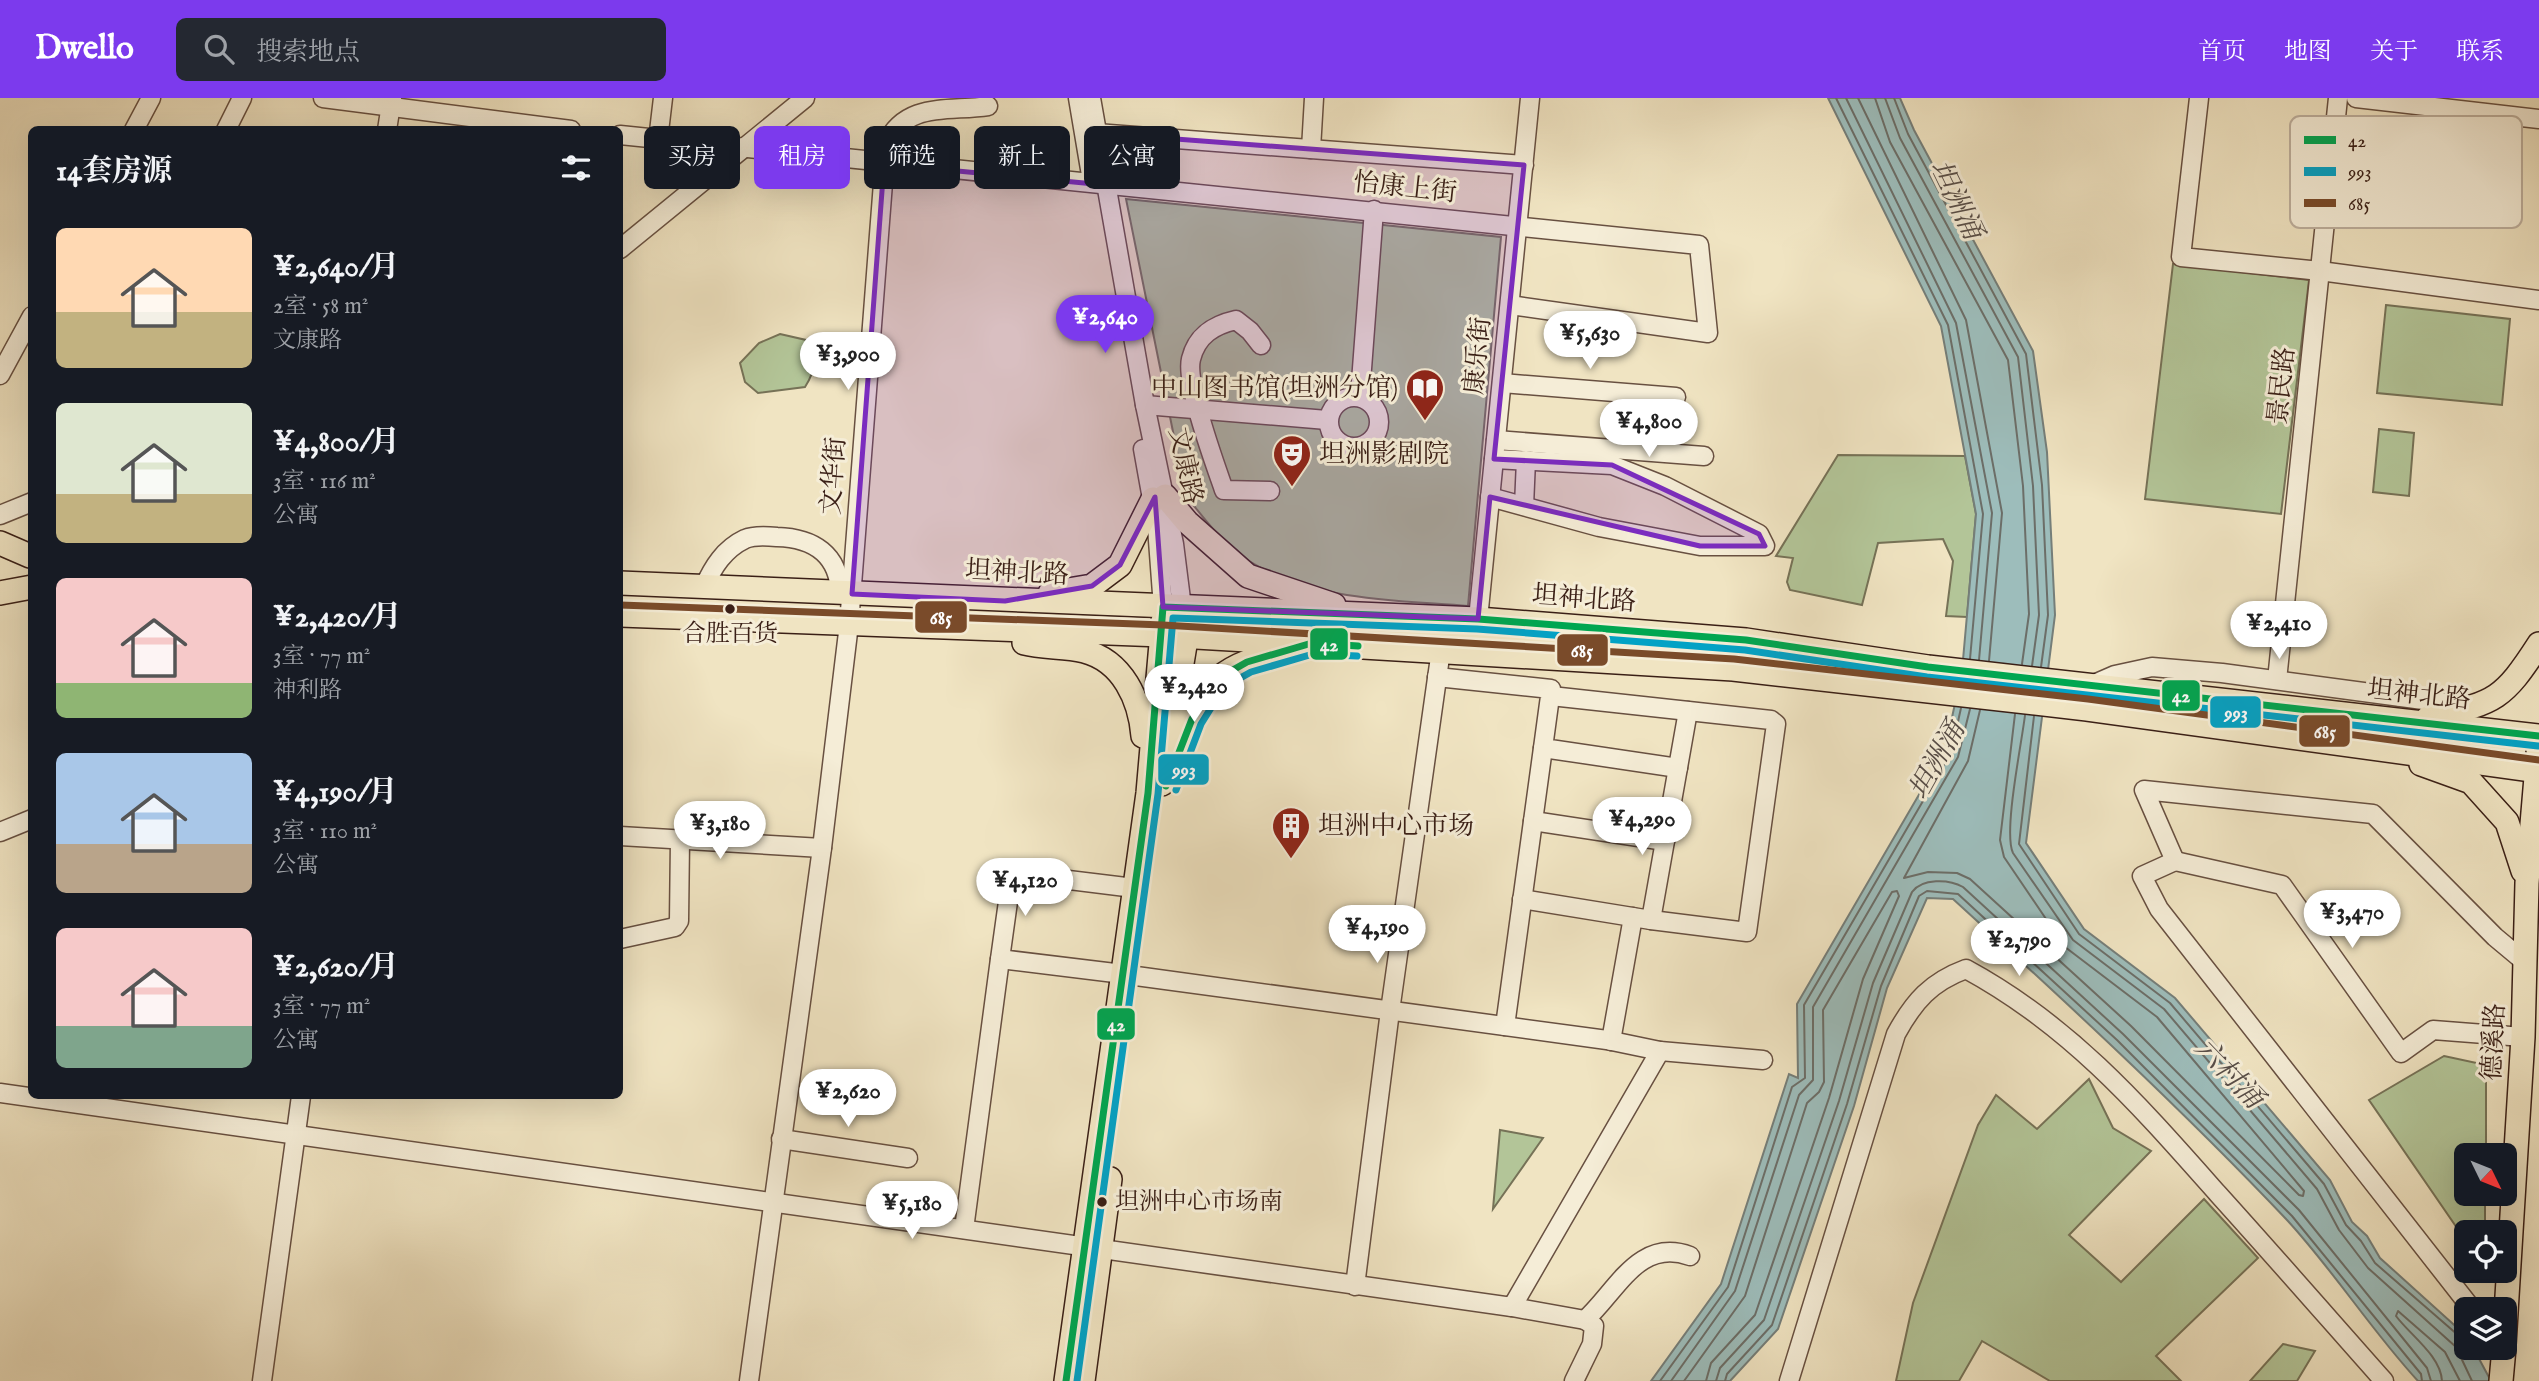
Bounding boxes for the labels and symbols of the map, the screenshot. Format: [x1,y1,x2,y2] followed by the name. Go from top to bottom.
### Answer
[2290,116,2522,228] legend
[2348,130,2366,154] text: 42
[1921,155,1990,248] water label: 坦洲涌
[2347,161,2372,185] text: 993
[1352,166,1458,210] street label: 怡康上街
[2348,193,2370,217] text: 685
[1048,296,1162,355] pin: ¥2,640
[1533,312,1647,371] pin: ¥5,630
[1458,315,1498,397] street label: 康乐街
[791,332,905,392] pin: ¥3,900
[2262,345,2302,427] street label: 景民路
[1404,367,1446,422] library icon: 中山图书馆(坦洲分馆)
[1151,372,1398,405] place label: 中山图书馆(坦洲分馆)
[1592,400,1706,459] pin: ¥4,800
[1161,424,1209,508] street label: 文康路
[1271,433,1313,488] theatre icon: 坦洲影剧院
[815,436,853,516] street label: 文华街
[1319,438,1449,471] place label: 坦洲影剧院
[964,554,1070,592] street label: 坦神北路
[1531,579,1637,619] street label: 坦神北路
[914,600,968,634] line badge: 685
[723,602,737,616] marker: 合胜百货
[2222,602,2336,661] pin: ¥2,410
[930,607,952,631] text: 685
[682,619,778,650] place label: 合胜百货
[1309,627,1349,661] line badge: 42
[1556,633,1609,667] line badge: 685
[1320,634,1338,658] text: 42
[1571,640,1593,664] text: 685
[1137,664,1251,724] pin: ¥2,420
[2366,673,2472,717] street label: 坦神北路
[2161,679,2201,712] line badge: 42
[2172,685,2190,709] text: 42
[2209,695,2262,729] line badge: 993
[2223,702,2248,726] text: 993
[1902,713,1975,806] water label: 坦洲涌
[2298,714,2351,748] line badge: 685
[2314,721,2336,745] text: 685
[1157,753,1210,786] line badge: 993
[1171,759,1196,783] text: 993
[1585,798,1699,857] pin: ¥4,290
[663,802,777,861] pin: ¥3,180
[1270,805,1312,860] building icon: 坦洲中心市场
[1318,810,1474,843] place label: 坦洲中心市场
[968,858,1082,918] pin: ¥4,120
[2295,890,2409,950] pin: ¥3,470
[1320,906,1434,965] pin: ¥4,190
[1962,918,2076,978] pin: ¥2,790
[2475,1002,2513,1082] street label: 德溪路
[1096,1007,1136,1041] line badge: 42
[1107,1014,1125,1038] text: 42
[2186,1032,2272,1119] water label: 六村涌
[791,1070,905,1129] pin: ¥2,620
[2454,1143,2516,1206] north arrow
[855,1182,969,1241] pin: ¥5,180
[1115,1187,1283,1218] place label: 坦洲中心市场南
[1095,1195,1109,1209] marker: 坦洲中心市场南

